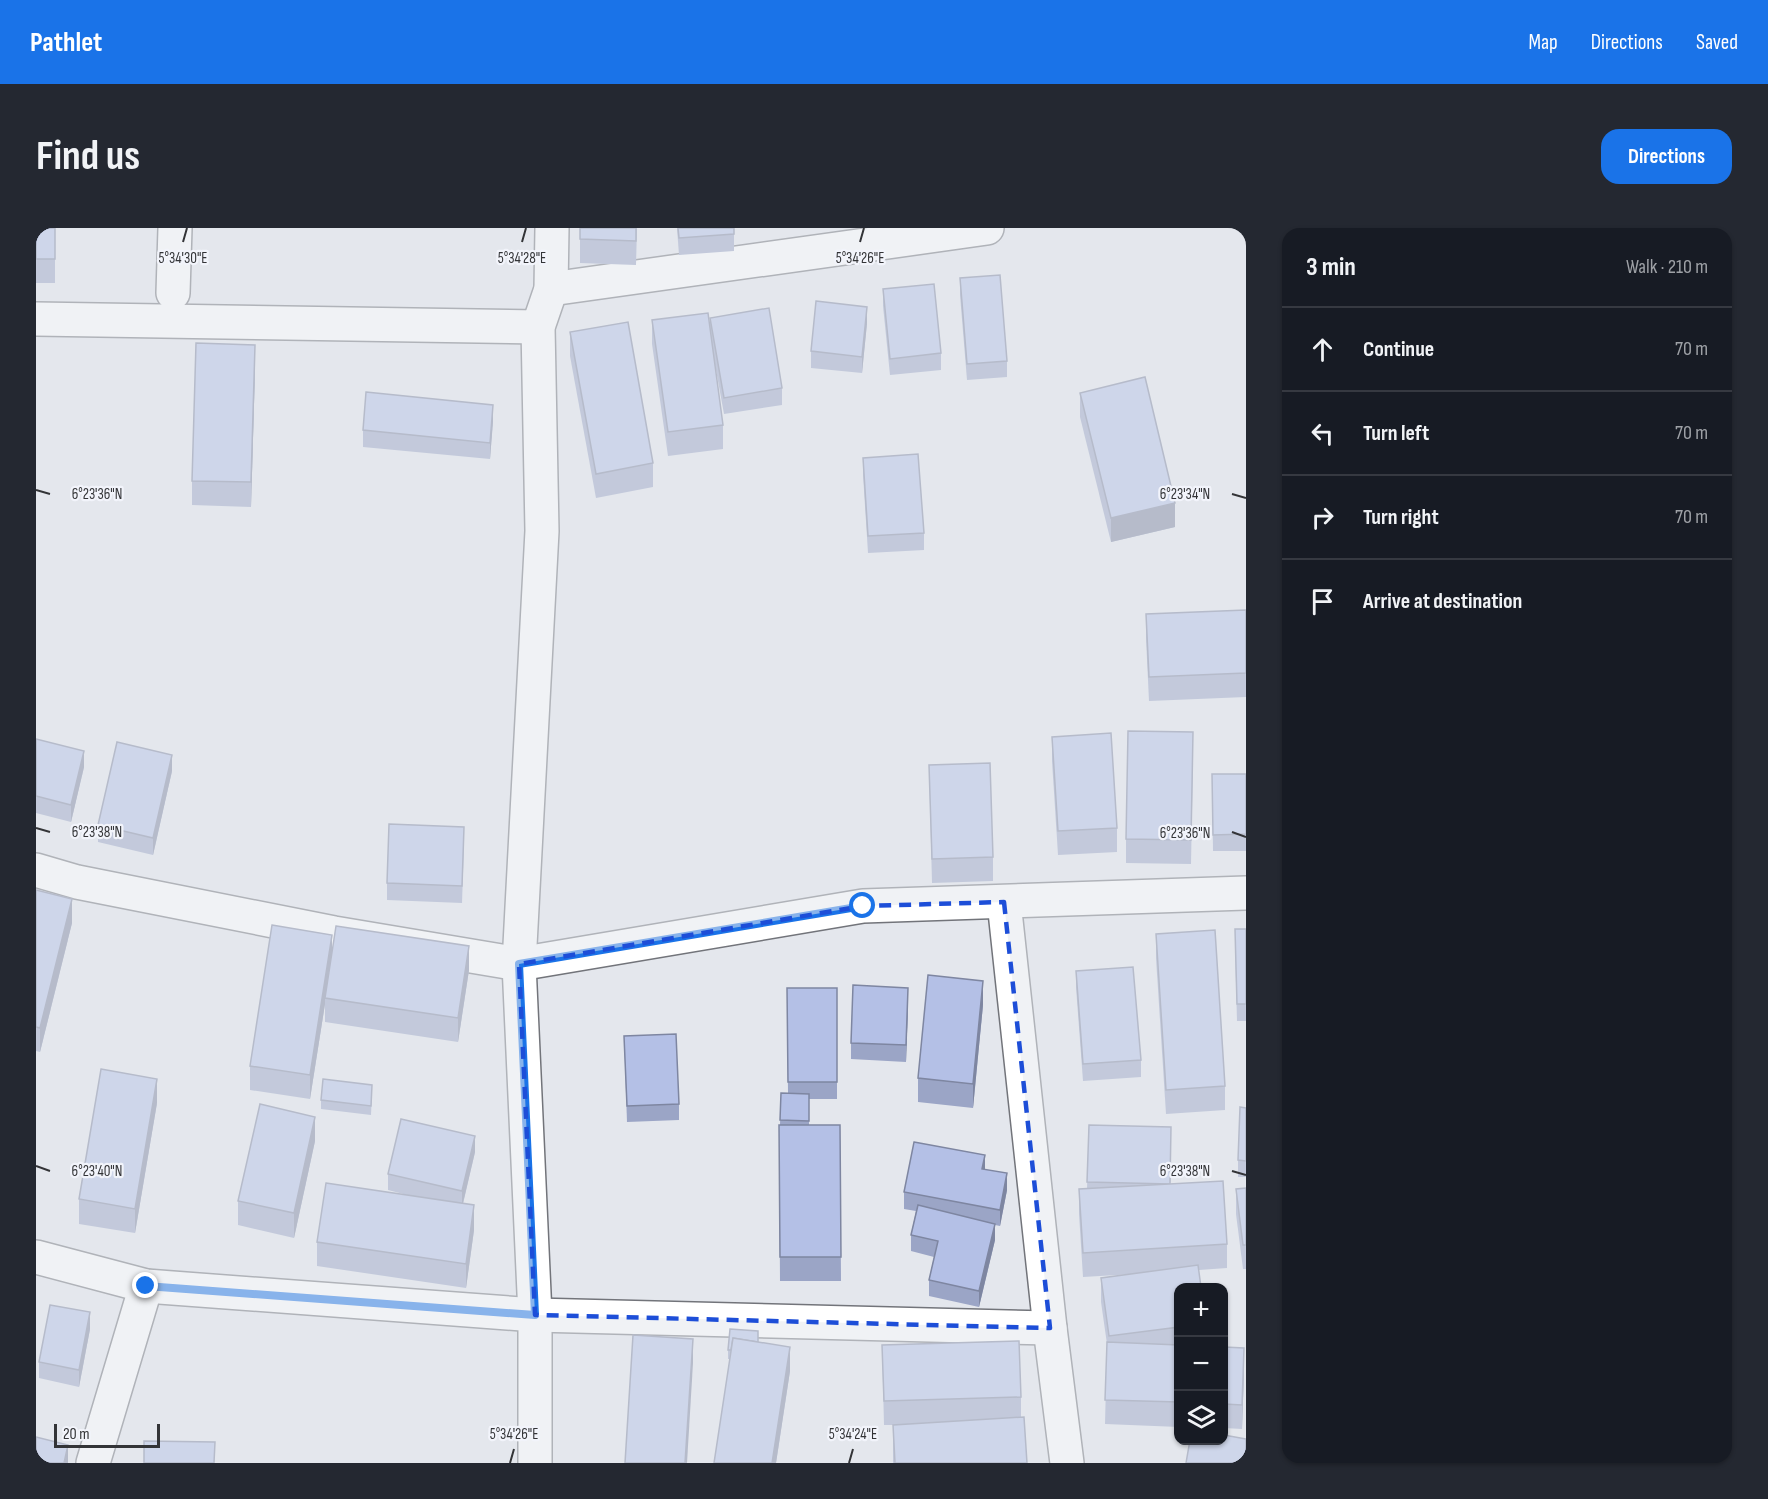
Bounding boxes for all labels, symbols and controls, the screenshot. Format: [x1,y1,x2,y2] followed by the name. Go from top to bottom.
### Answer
[30,26,102,59] text: Pathlet
[1528,30,1558,55] text: Map
[1591,30,1663,55] text: Directions
[1696,30,1738,55] text: Saved
[1601,129,1732,184] button: Directions
[36,131,140,182] text: Find us
[159,249,207,268] text: 5°34'30"E
[498,249,546,268] text: 5°34'28"E
[836,249,884,268] text: 5°34'26"E
[1306,252,1356,283] text: 3 min
[1626,255,1708,279] text: Walk · 210 m
[1306,333,1339,366] icon: ahead
[1363,336,1434,363] text: Continue
[1675,337,1708,361] text: 70 m
[1306,417,1339,450] icon: left
[1363,420,1429,447] text: Turn left
[1675,421,1708,445] text: 70 m
[72,485,122,504] text: 6°23'36"N
[1160,485,1210,504] text: 6°23'34"N
[1306,501,1339,534] icon: right
[1363,504,1439,531] text: Turn right
[1675,505,1708,529] text: 70 m
[1306,585,1339,618] icon: arrive
[1363,588,1522,615] text: Arrive at destination
[72,823,122,842] text: 6°23'38"N
[1160,824,1210,843] text: 6°23'36"N
[849,892,875,918] route start
[72,1162,122,1181] text: 6°23'40"N
[1160,1162,1210,1181] text: 6°23'38"N
[132,1272,158,1298] route end
[1174,1283,1228,1445] map controls
[1174,1283,1228,1337] button: +
[1174,1337,1228,1391] button: −
[1174,1391,1228,1445] button: layers
[54,1421,160,1448] scale bar
[63,1425,90,1444] text: 20 m
[490,1425,538,1444] text: 5°34'26"E
[829,1425,877,1444] text: 5°34'24"E

